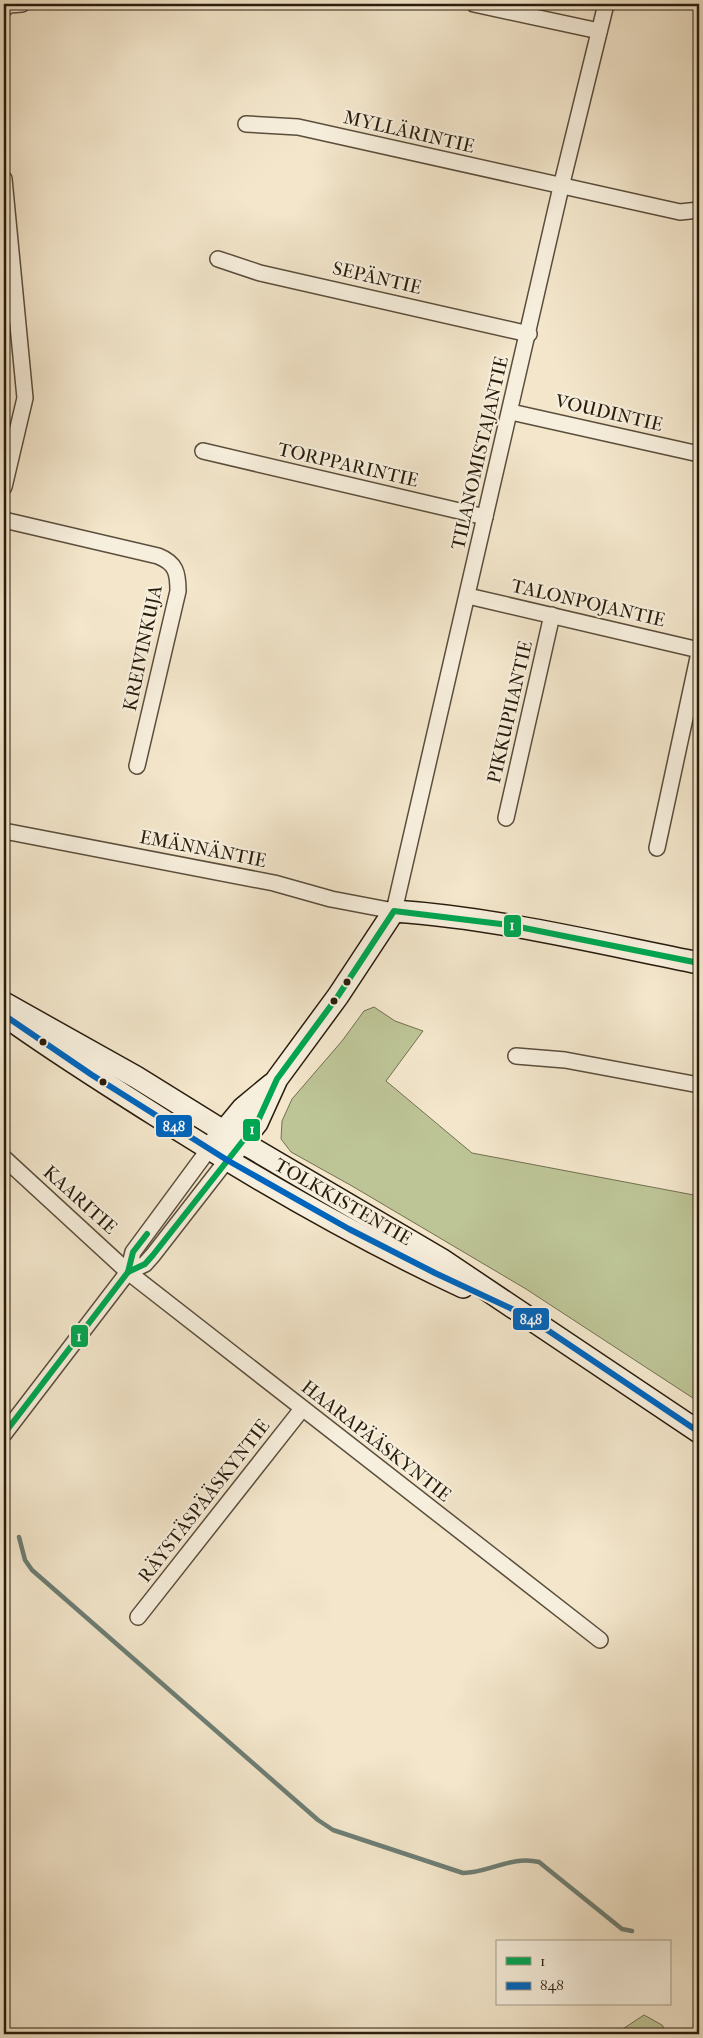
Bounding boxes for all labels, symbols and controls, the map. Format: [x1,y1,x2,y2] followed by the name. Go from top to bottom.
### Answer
[341,106,477,158] street label: MYLLÄRINTIE
[330,257,424,299] street label: SEPÄNTIE
[447,354,513,552] street label: TILANOMISTAJANTIE
[552,390,665,436] street label: VOUDINTIE
[276,438,421,492] street label: TORPPARINTIE
[509,575,667,631] street label: TALONPOJANTIE
[119,582,167,713] street label: KREIVINKUJA
[483,638,537,785] street label: PIKKUPIIANTIE
[138,826,268,872] street label: EMÄNNÄNTIE
[503,914,522,938] line badge: 1
[510,917,515,934] text: 1
[342,977,352,987] unlabelled marker
[329,996,339,1006] unlabelled marker
[38,1037,48,1047] unlabelled marker
[98,1077,108,1087] unlabelled marker
[155,1114,193,1138] line badge: 848
[163,1118,185,1135] text: 848
[242,1118,261,1142] line badge: 1
[250,1121,255,1138] text: 1
[271,1154,416,1250] street label: TOLKKISTENTIE
[39,1161,122,1239] street label: KAARITIE
[512,1307,550,1331] line badge: 848
[520,1311,542,1328] text: 848
[70,1324,89,1348] line badge: 1
[77,1328,82,1345] text: 1
[297,1376,456,1506] street label: HAARAPÄÄSKYNTIE
[134,1415,275,1587] street label: RÄYSTÄSPÄÄSKYNTIE
[496,1940,670,2006] legend
[540,1952,545,1970] text: 1
[540,1976,564,1994] text: 848

